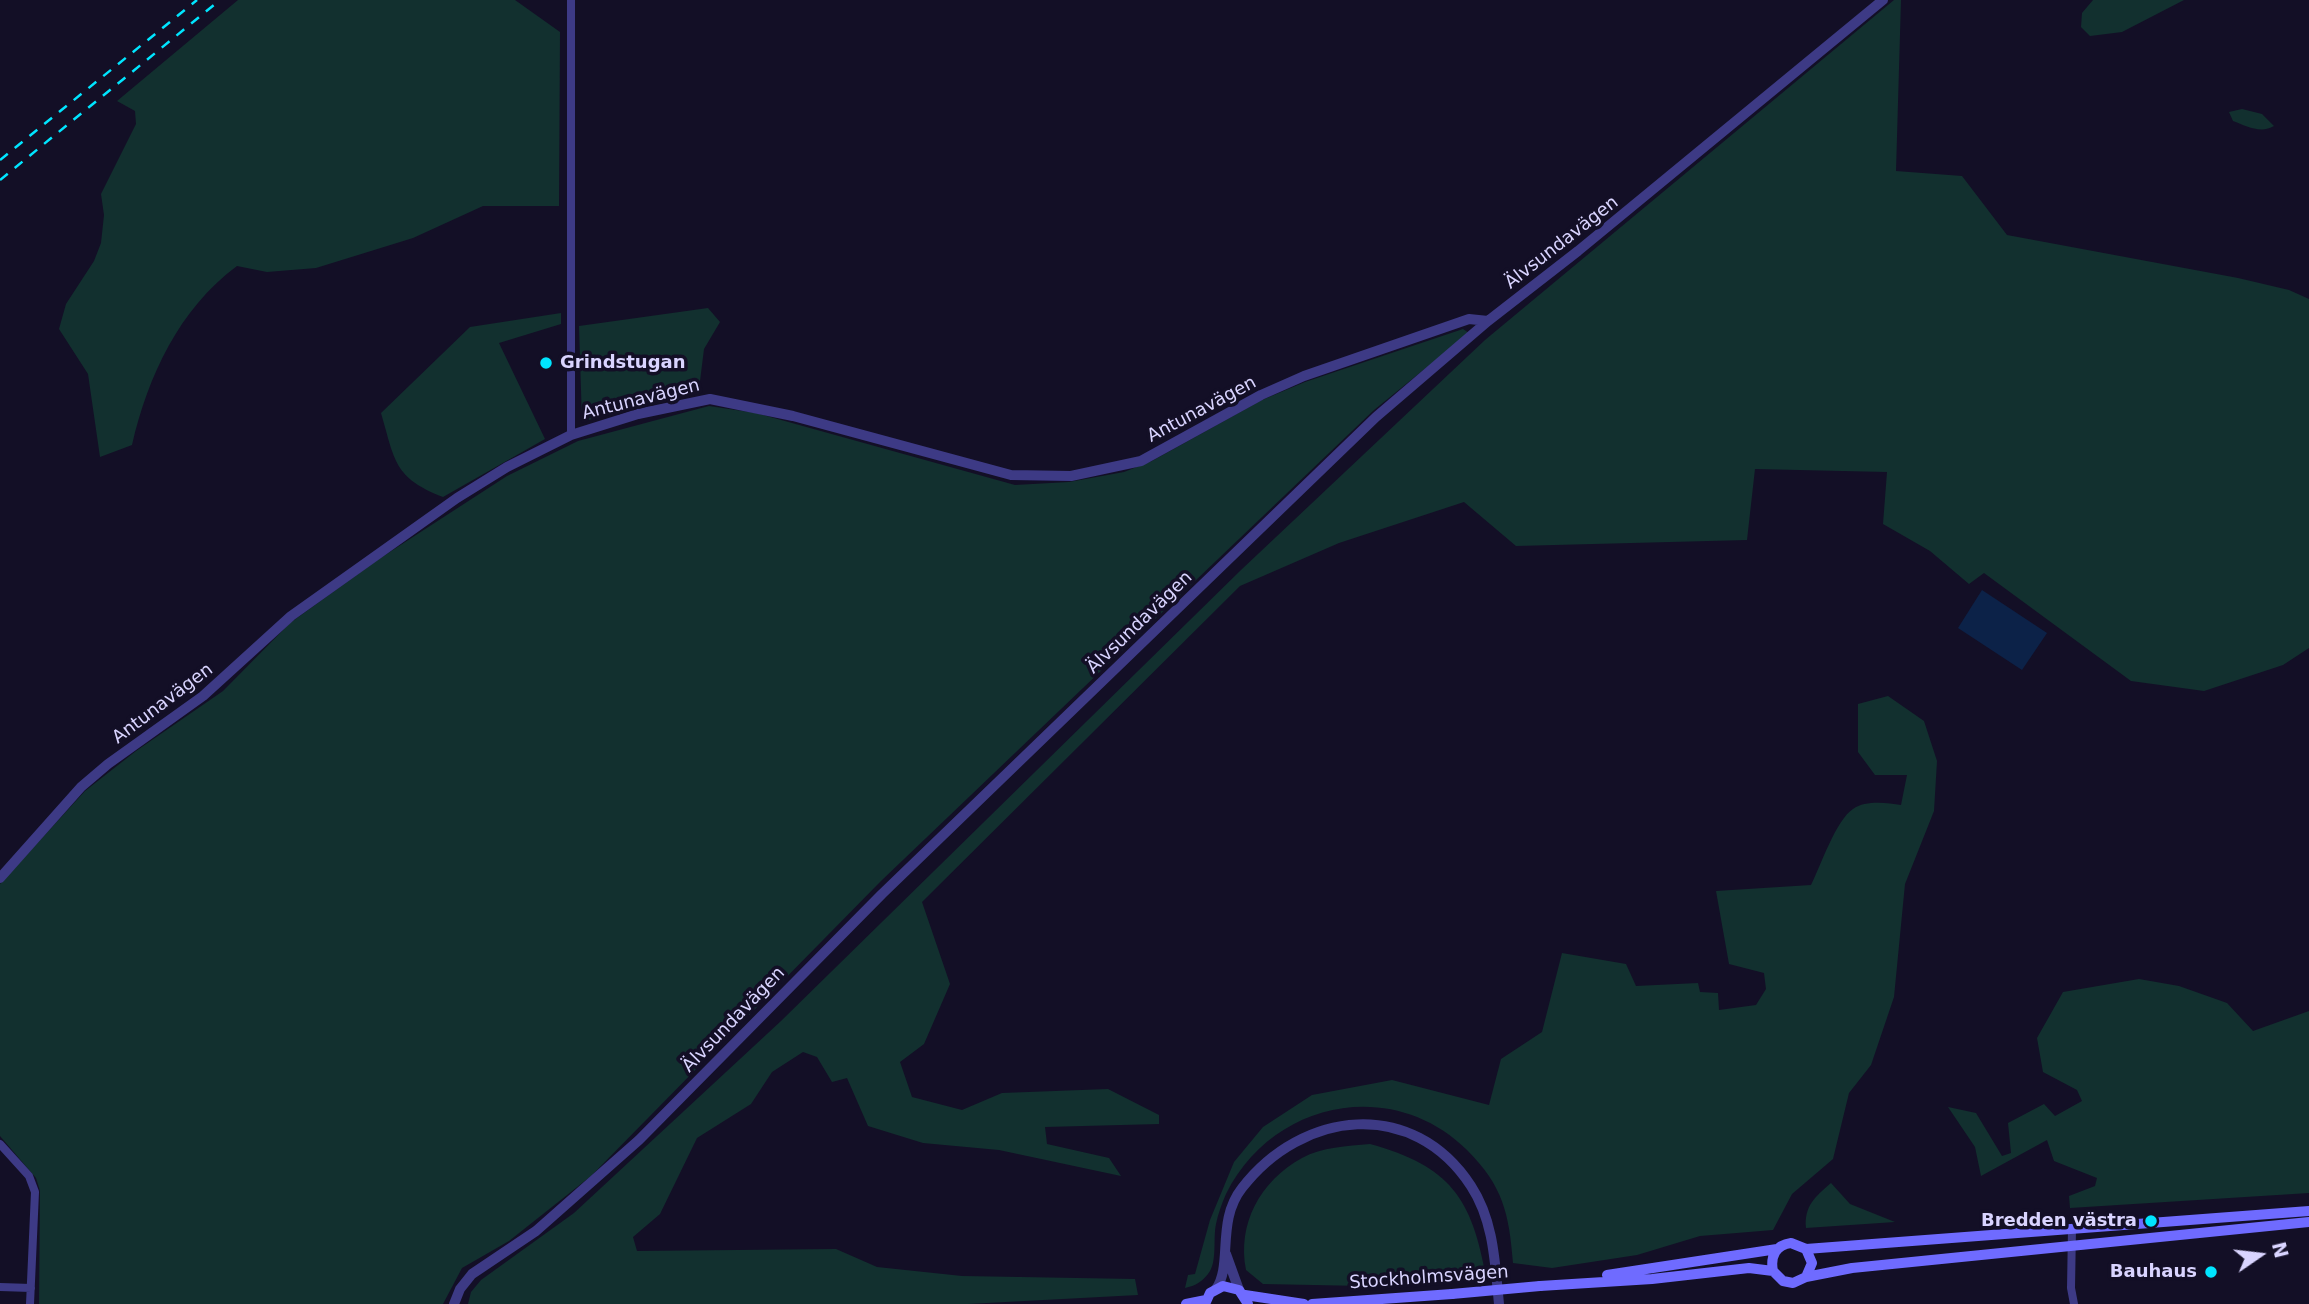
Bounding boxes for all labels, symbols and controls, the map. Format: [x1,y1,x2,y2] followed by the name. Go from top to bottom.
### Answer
[1501,192,1623,294] street label: Älvsundavägen
[560,352,685,374] place label: Grindstugan
[538,355,554,371] marker: Grindstugan
[1144,372,1260,448] street label: Antunavägen
[580,375,702,425] street label: Antunavägen
[1083,567,1197,679] street label: Älvsundavägen
[108,659,218,749] street label: Antunavägen
[678,963,790,1077] street label: Älvsundavägen
[1981,1210,2137,1232] place label: Bredden västra
[2143,1213,2159,1229] marker: Bredden västra
[2225,1220,2295,1290] north arrow
[2268,1240,2293,1260] text: N
[2110,1261,2197,1283] place label: Bauhaus
[1349,1262,1509,1294] street label: Stockholmsvägen
[2203,1264,2219,1280] marker: Bauhaus

